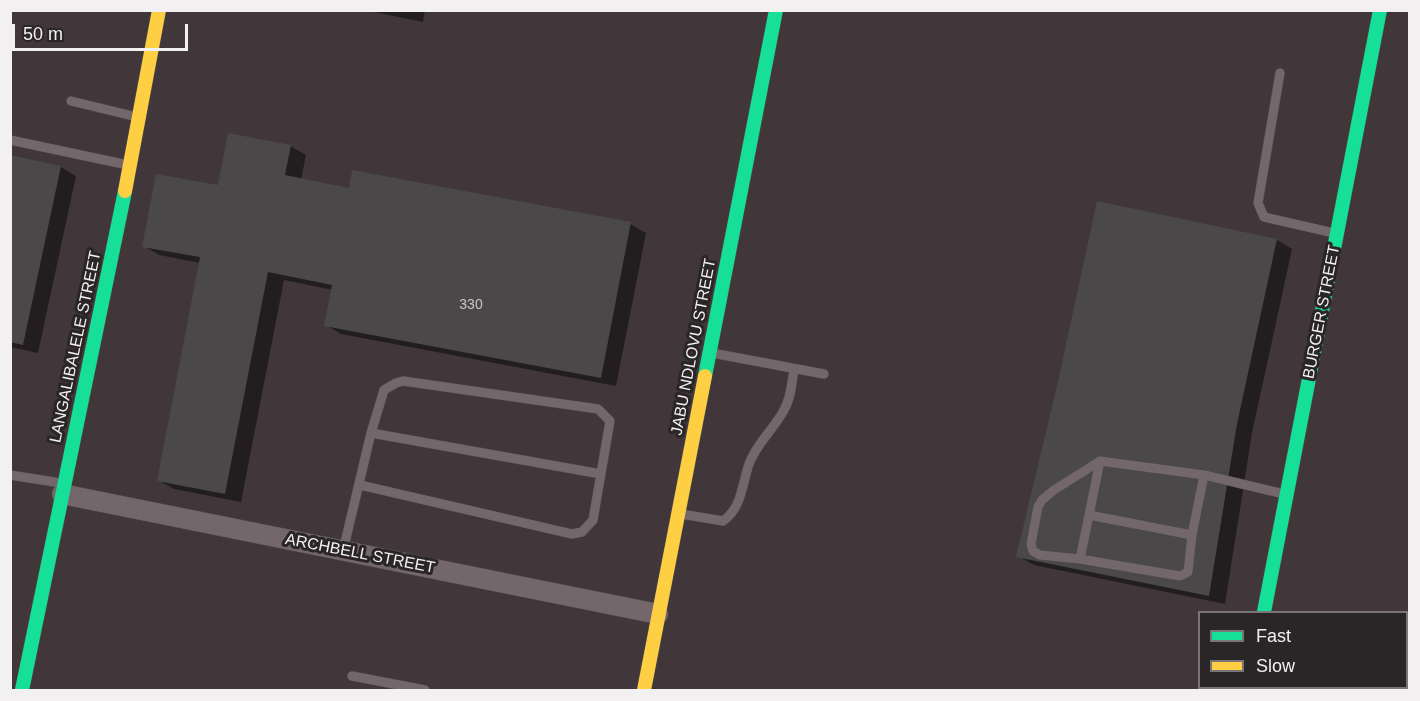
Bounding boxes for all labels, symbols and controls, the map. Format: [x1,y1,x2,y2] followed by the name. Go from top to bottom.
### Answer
[15,12,190,50] scale bar
[23,24,63,44] text: 50 m
[1300,243,1344,381] street label: BURGER STREET
[46,249,106,445] street label: LANGALIBALELE STREET
[667,257,721,437] street label: JABU NDLOVU STREET
[459,297,483,313] house number: 330
[284,530,436,578] street label: ARCHBELL STREET
[1198,611,1408,689] legend
[1256,626,1291,646] text: Fast
[1256,656,1295,676] text: Slow

